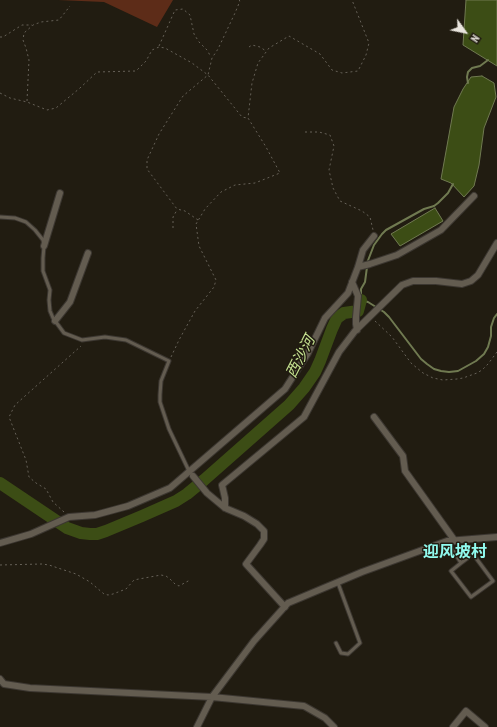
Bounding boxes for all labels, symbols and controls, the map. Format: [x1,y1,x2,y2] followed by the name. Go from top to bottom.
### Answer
[445,12,485,52] north arrow
[468,32,483,45] text: N
[283,333,319,381] water label: 西沙河
[423,542,487,562] district label: 迎风坡村

